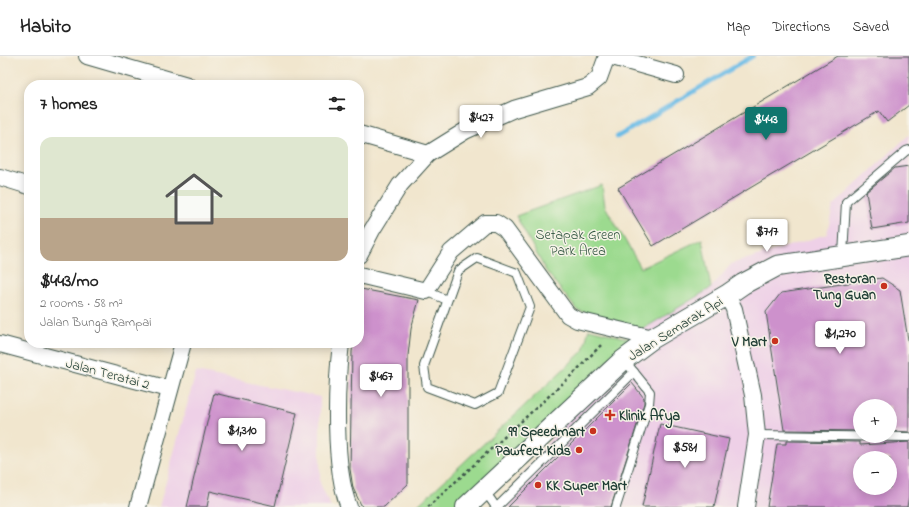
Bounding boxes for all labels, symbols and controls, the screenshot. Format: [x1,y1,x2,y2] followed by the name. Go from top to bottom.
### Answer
[20,14,71,41] text: Habito
[727,17,750,38] text: Map
[772,17,830,38] text: Directions
[852,17,889,38] text: Saved
[40,92,98,117] text: 7 homes
[326,93,348,115] icon: filters
[457,105,505,139] pin: $427
[742,107,790,141] pin: $443
[468,108,494,127] text: $427
[754,110,778,129] text: $443
[158,163,230,235] icon: home
[743,219,791,253] pin: $717
[756,222,778,241] text: $717
[536,225,621,262] park label: Setapak Green Park Area
[40,269,99,294] text: $443/mo
[813,269,876,308] place label: Restoran Tung Guan
[879,281,889,291] marker: Restoran Tung Guan
[624,292,727,367] street label: Jalan Semarak Api
[40,294,123,313] text: 2 rooms · 58 m²
[40,313,152,332] text: Jalan Bunga Rampai
[807,321,873,355] pin: $1,270
[824,324,856,343] text: $1,270
[731,332,767,353] place label: V Mart
[770,336,780,346] marker: V Mart
[63,353,152,396] street label: Jalan Teratai 2
[357,364,405,398] pin: $467
[369,367,393,386] text: $467
[853,399,897,495] map controls
[853,399,897,443] button: +
[619,406,681,429] place label: Klinik Afya
[604,409,616,421] marker: Klinik Afya
[209,418,275,452] pin: $1,310
[227,421,257,440] text: $1,310
[508,422,585,443] place label: 99 Speedmart
[588,426,598,436] marker: 99 Speedmart
[661,435,709,469] pin: $581
[673,438,697,457] text: $581
[495,441,571,462] place label: Pawfect Kids
[574,445,584,455] marker: Pawfect Kids
[853,451,897,495] button: −
[546,476,627,497] place label: KK Super Mart
[533,480,543,490] marker: KK Super Mart

